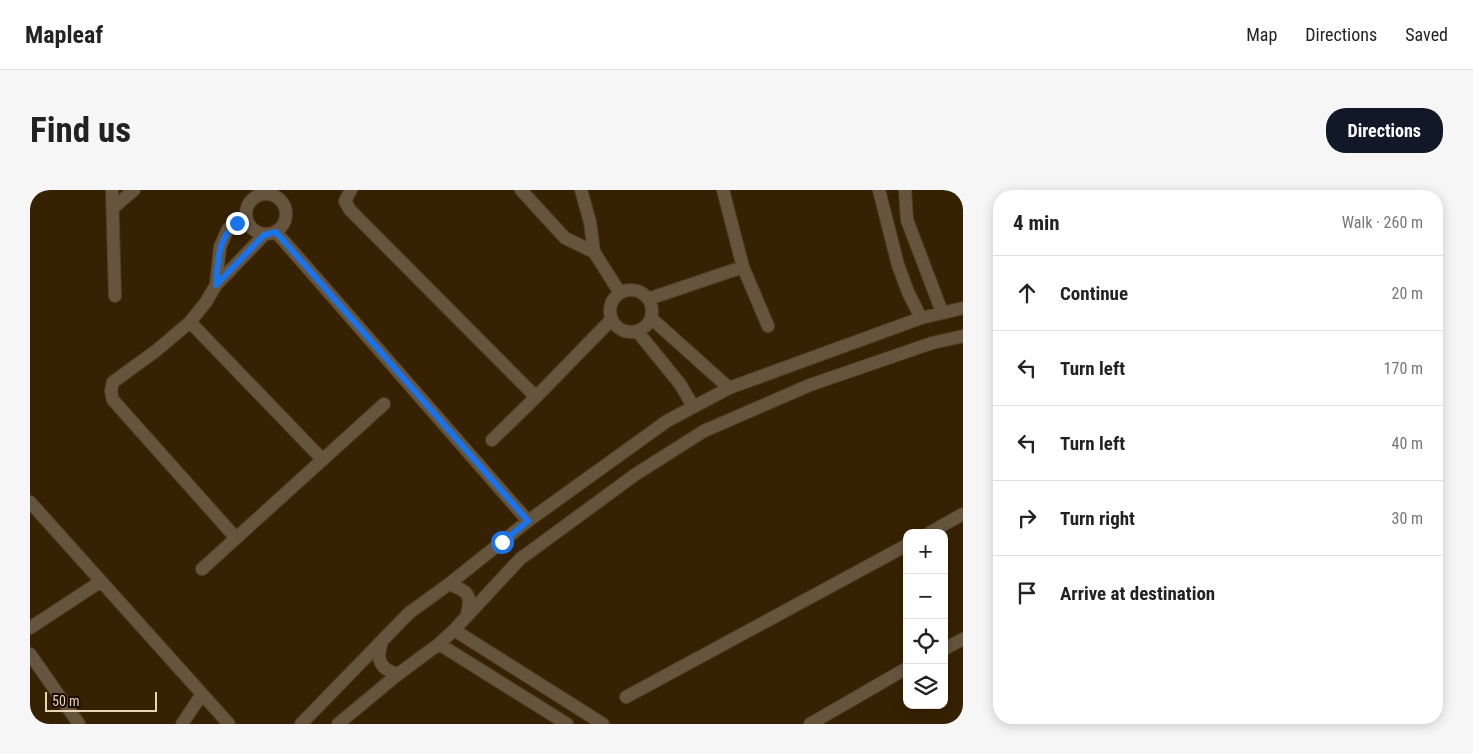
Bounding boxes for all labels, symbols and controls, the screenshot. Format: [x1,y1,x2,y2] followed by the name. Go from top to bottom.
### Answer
[25,21,103,49] text: Mapleaf
[1246,24,1277,45] text: Map
[1305,24,1377,45] text: Directions
[1405,24,1448,45] text: Saved
[1326,108,1443,153] button: Directions
[30,110,131,151] text: Find us
[1013,211,1060,235] text: 4 min
[226,212,249,235] route end
[1342,213,1423,232] text: Walk · 260 m
[1013,279,1041,307] icon: ahead
[1060,282,1128,305] text: Continue
[1391,284,1423,303] text: 20 m
[1013,354,1041,382] icon: left
[1060,357,1125,380] text: Turn left
[1384,359,1423,378] text: 170 m
[1013,429,1041,457] icon: left
[1060,432,1125,455] text: Turn left
[1391,434,1423,453] text: 40 m
[1013,504,1041,532] icon: right
[1060,507,1135,530] text: Turn right
[1391,509,1423,528] text: 30 m
[903,529,948,709] map controls
[903,529,948,574] button: +
[491,531,514,554] route start
[903,574,948,619] button: −
[1013,579,1041,607] icon: arrive
[1060,582,1215,605] text: Arrive at destination
[903,619,948,664] button: locate
[903,664,948,709] button: layers
[45,689,158,712] scale bar
[52,693,80,709] text: 50 m

